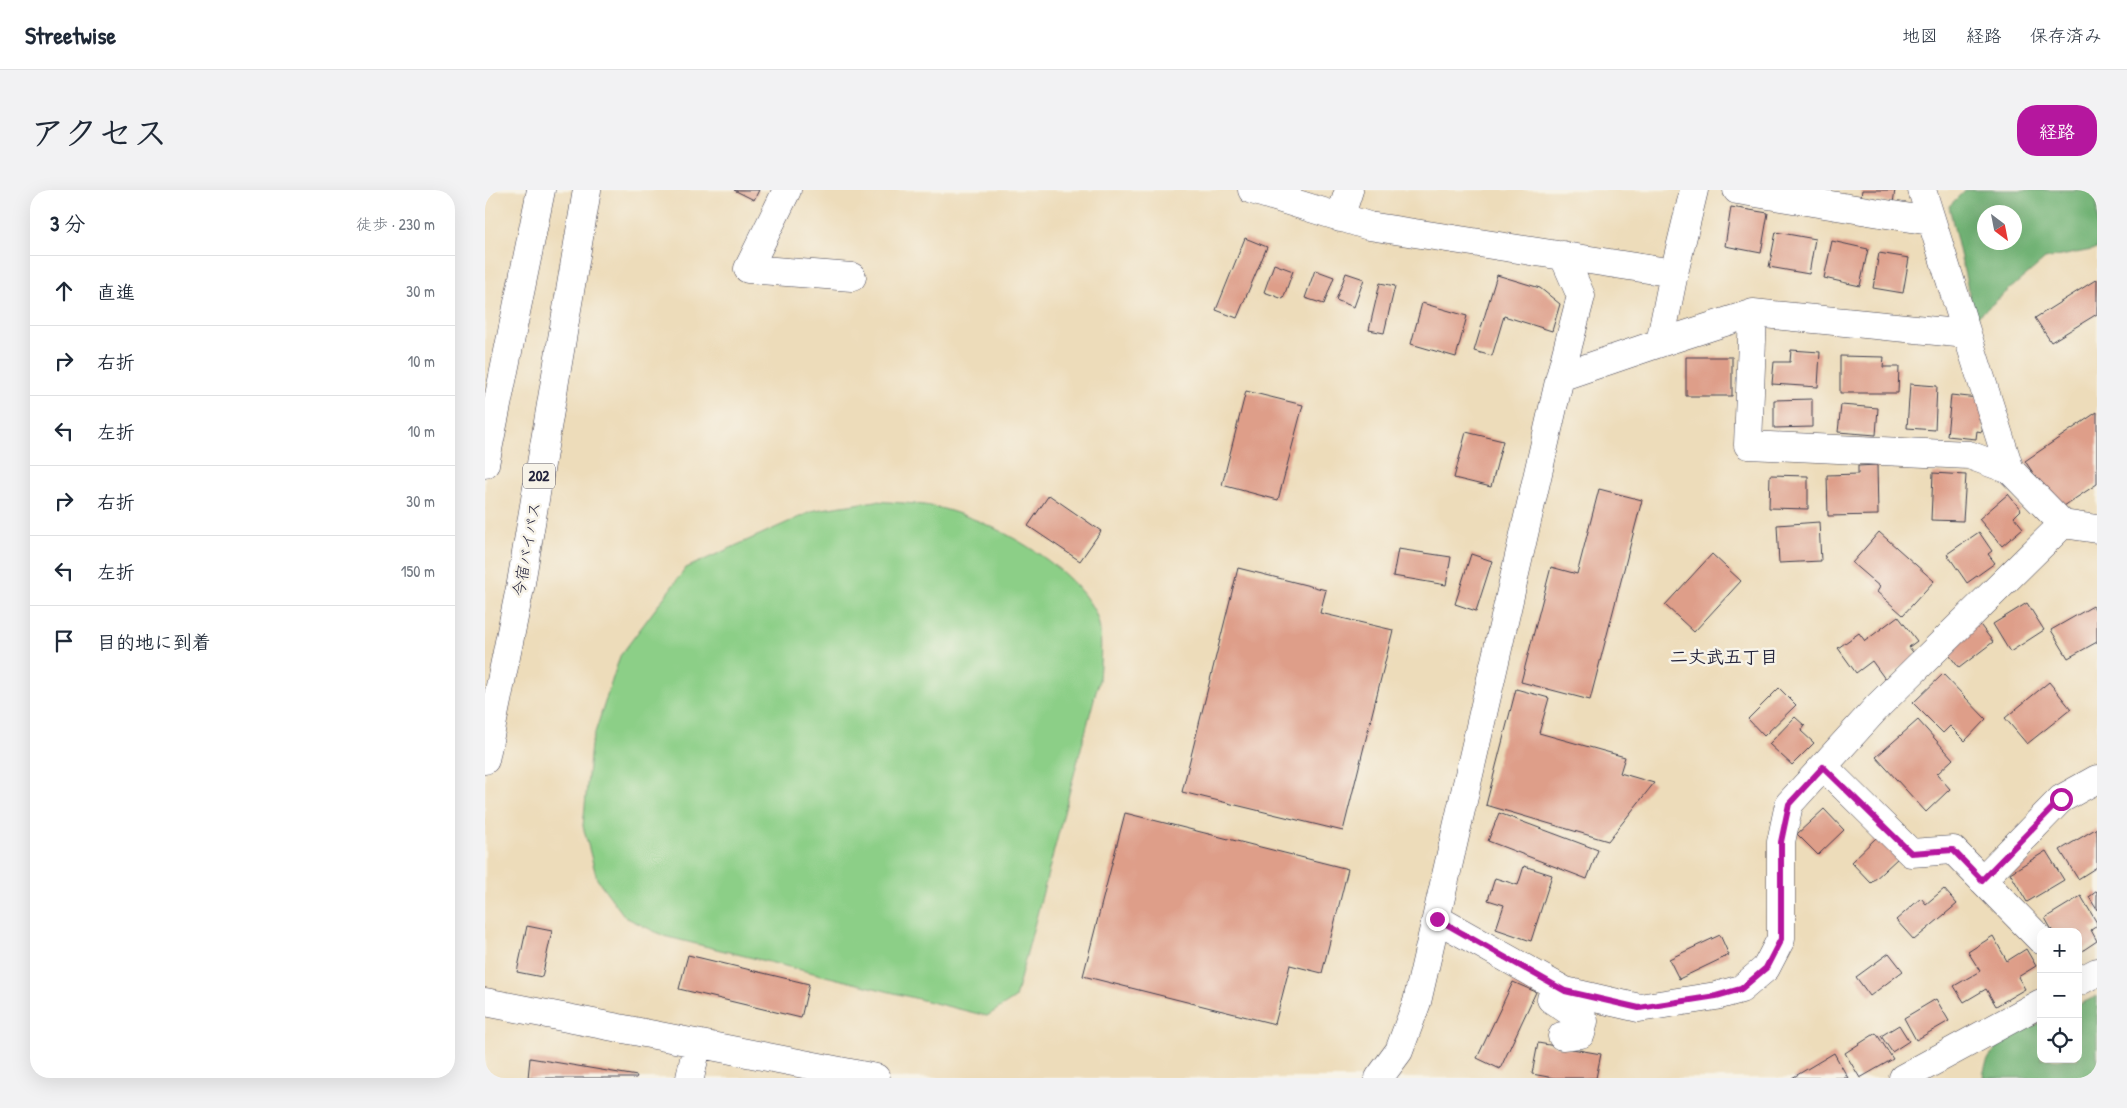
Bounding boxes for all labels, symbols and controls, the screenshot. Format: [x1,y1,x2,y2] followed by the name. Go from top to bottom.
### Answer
[25,19,116,51] text: Streetwise
[1902,23,1938,48] text: 地図
[1966,23,2002,48] text: 経路
[2030,23,2102,48] text: 保存済み
[2017,105,2097,156] button: 経路
[30,109,168,156] text: アクセス
[1977,205,2022,250] north arrow
[50,209,85,238] text: 3 分
[356,213,435,235] text: 徒歩 · 230 m
[50,277,78,305] icon: ahead
[97,279,135,305] text: 直進
[406,280,435,302] text: 30 m
[50,347,78,375] icon: right
[97,349,135,375] text: 右折
[407,350,435,372] text: 10 m
[50,417,78,445] icon: left
[97,419,135,445] text: 左折
[407,420,435,442] text: 10 m
[523,464,555,488] road number: 202
[50,487,78,515] icon: right
[97,489,135,515] text: 右折
[406,490,435,512] text: 30 m
[507,500,545,598] street label: 今宿バイパス
[50,557,78,585] icon: left
[97,559,135,585] text: 左折
[401,560,435,582] text: 150 m
[50,627,78,655] icon: arrive
[97,629,211,655] text: 目的地に到着
[1670,644,1778,669] district label: 二丈武五丁目
[2050,788,2073,811] route start
[1426,908,1449,931] route end
[2037,928,2082,1063] map controls
[2037,928,2082,973] button: +
[2037,973,2082,1018] button: −
[2037,1018,2082,1063] button: locate

